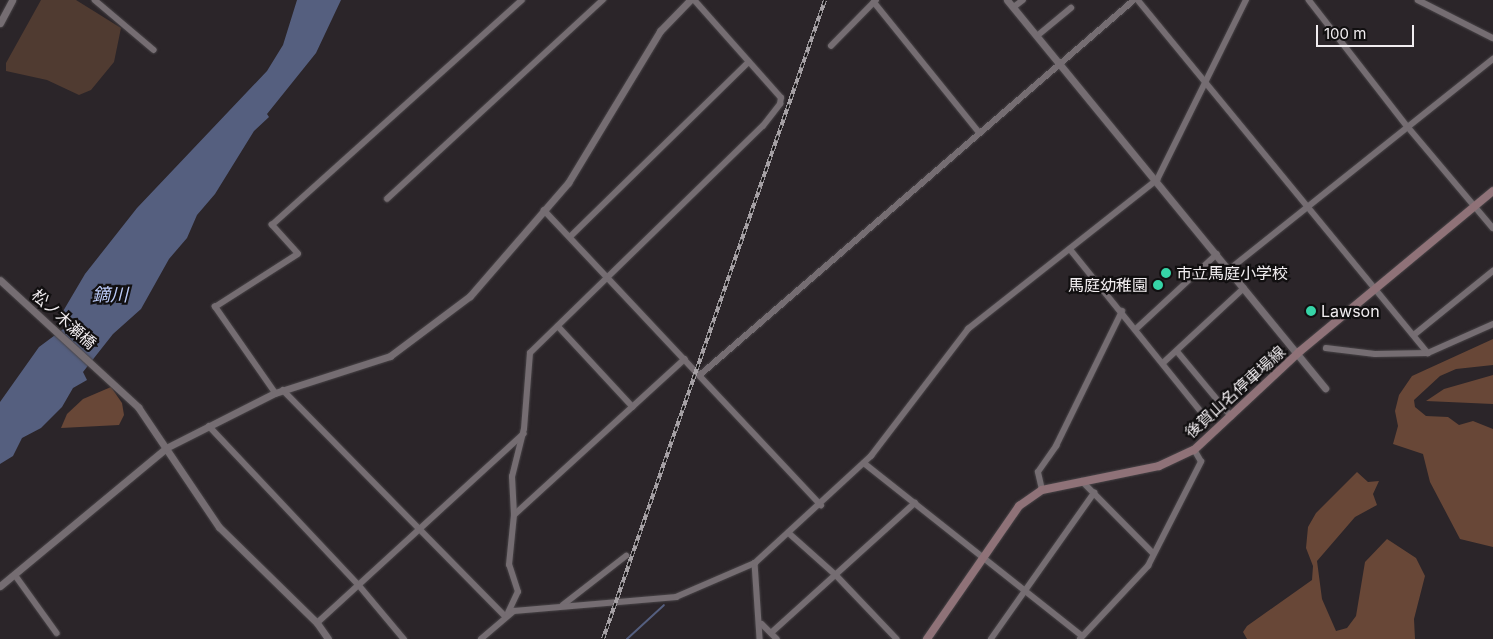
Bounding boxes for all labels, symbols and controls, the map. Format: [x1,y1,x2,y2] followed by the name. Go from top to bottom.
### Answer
[1318,15,1416,47] scale bar
[1324,24,1366,43] text: 100 m
[1176,263,1288,283] place label: 市立馬庭小学校
[1160,267,1172,279] marker: 市立馬庭小学校
[1068,275,1148,295] place label: 馬庭幼稚園
[1152,279,1164,291] marker: 馬庭幼稚園
[92,284,128,306] water label: 鏑川
[28,285,100,353] street label: 松ノ木瀬橋
[1321,301,1380,321] place label: Lawson
[1305,305,1317,317] marker: Lawson
[1181,342,1289,442] street label: 後賀山名停車場線

